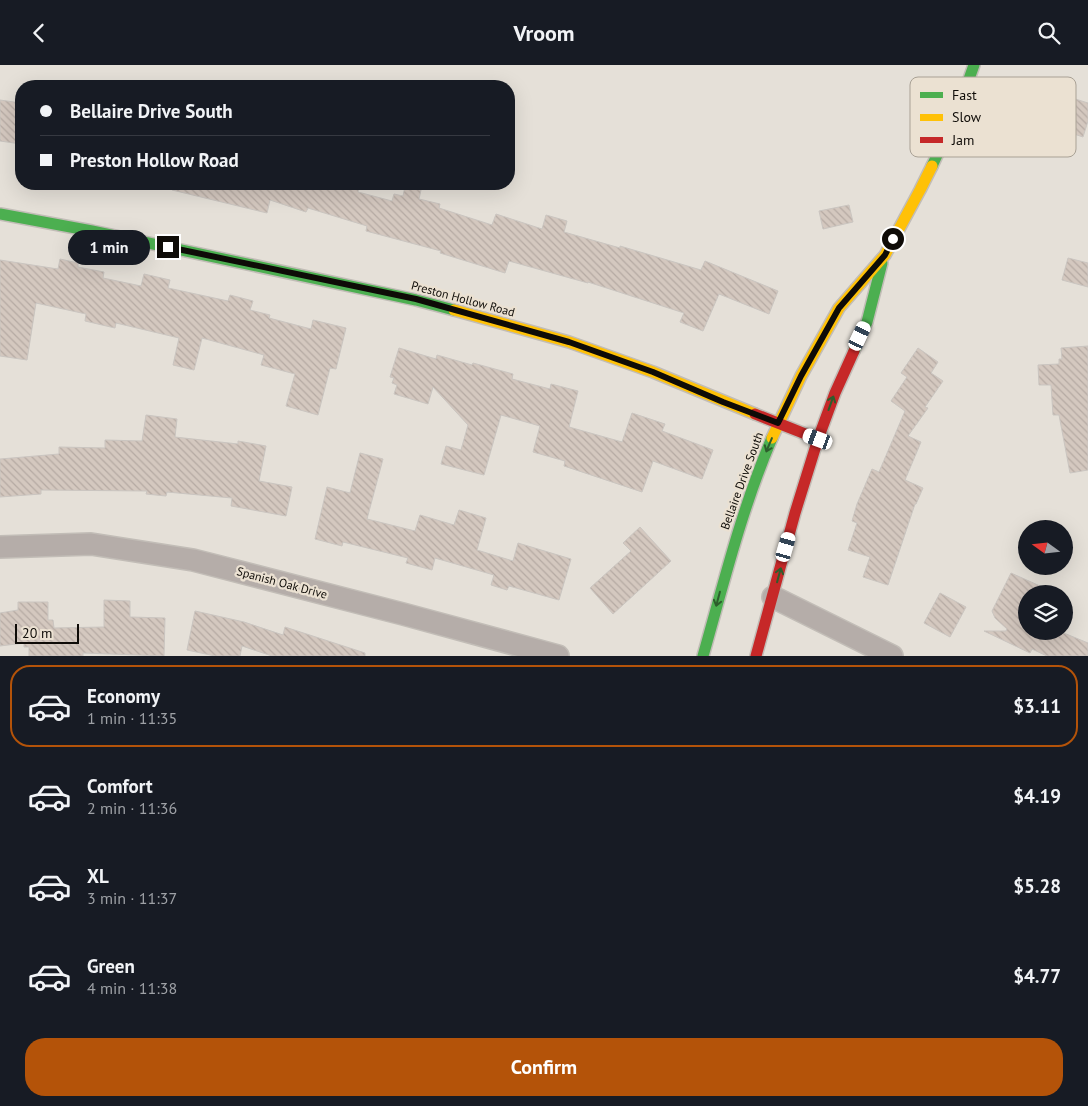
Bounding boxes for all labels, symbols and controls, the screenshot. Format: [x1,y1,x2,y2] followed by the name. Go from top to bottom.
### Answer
[25,19,53,47] icon: back
[513,19,575,47] text: Vroom
[1035,19,1063,47] icon: search
[910,77,1076,157] legend
[952,86,977,104] text: Fast
[70,99,233,123] text: Bellaire Drive South
[952,108,982,126] text: Slow
[951,131,974,149] text: Jam
[70,148,239,172] text: Preston Hollow Road
[882,228,904,250] route start
[68,229,150,265] callout: 1 min
[157,236,179,258] route end
[89,237,129,257] text: 1 min
[410,277,517,320] street label: Preston Hollow Road
[846,319,873,353] car
[827,396,836,411] one-way arrow
[801,427,834,451] car
[717,430,766,532] street label: Bellaire Drive South
[763,437,773,452] one-way arrow
[1018,520,1072,575] north arrow
[1018,520,1073,640] map controls
[774,531,797,563] car
[235,563,329,602] street label: Spanish Oak Drive
[774,568,784,584] one-way arrow
[1018,585,1073,640] button: layers
[713,590,723,606] one-way arrow
[15,621,79,644] scale bar
[22,624,52,642] text: 20 m
[27,684,72,729] icon: car
[87,684,160,708] text: Economy
[1013,694,1061,718] text: $3.11
[87,708,177,728] text: 1 min · 11:35
[27,774,72,819] icon: car
[87,774,153,798] text: Comfort
[1013,784,1061,808] text: $4.19
[87,798,177,818] text: 2 min · 11:36
[27,864,72,909] icon: car
[87,864,109,888] text: XL
[1013,874,1061,898] text: $5.28
[87,888,177,908] text: 3 min · 11:37
[27,954,72,999] icon: car
[87,954,135,978] text: Green
[1013,964,1061,988] text: $4.77
[87,978,177,998] text: 4 min · 11:38
[25,1038,1063,1096] button: Confirm

